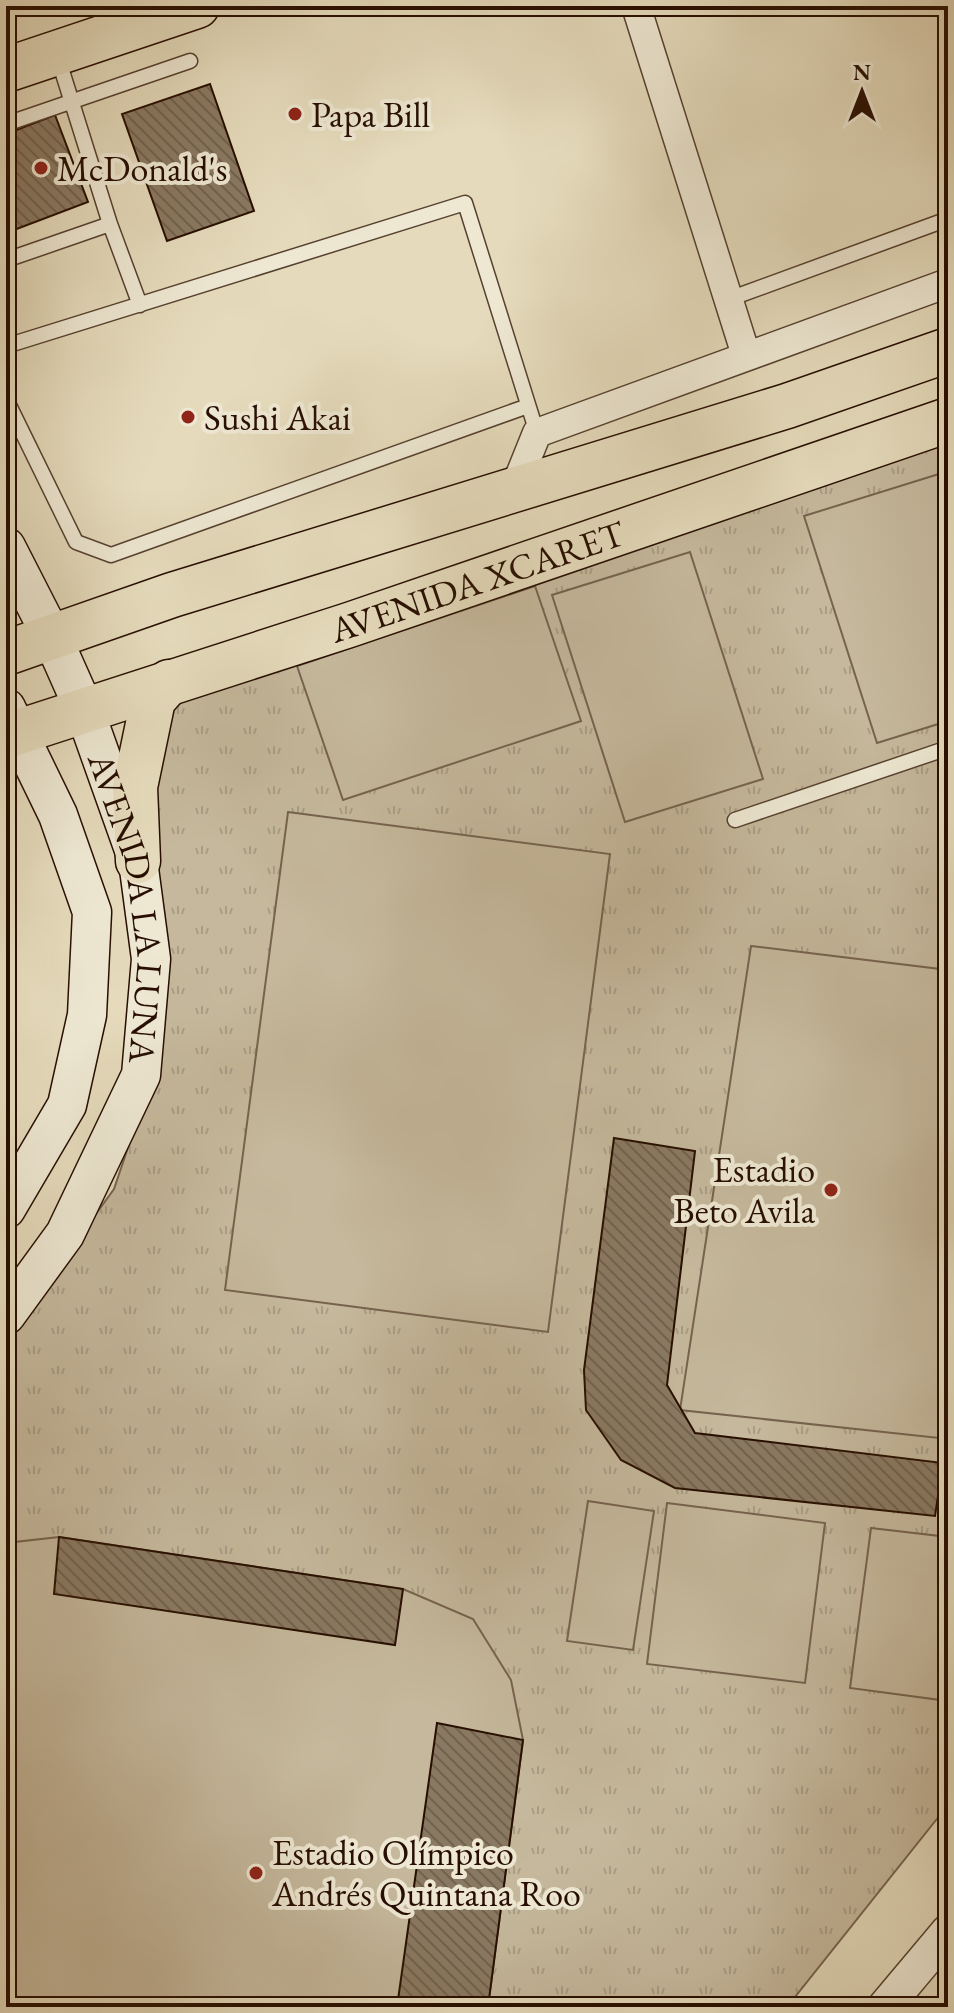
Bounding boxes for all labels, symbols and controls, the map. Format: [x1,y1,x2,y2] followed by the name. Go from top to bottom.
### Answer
[822,52,902,132] north arrow
[853,58,871,87] text: N
[311,91,430,138] place label: Papa Bill
[286,105,304,123] marker: Papa Bill
[57,145,227,192] place label: McDonald's
[32,159,50,177] marker: McDonald's
[204,394,351,441] place label: Sushi Akai
[179,408,197,426] marker: Sushi Akai
[323,509,632,654] street label: AVENIDA XCARET
[77,745,174,1066] street label: AVENIDA LA LUNA
[674,1146,816,1234] place label: Estadio Beto Avila
[822,1181,840,1199] marker: Estadio Beto Avila
[271,1829,581,1917] place label: Estadio Olímpico Andrés Quintana Roo
[247,1864,265,1882] marker: Estadio Olímpico Andrés Quintana Roo

